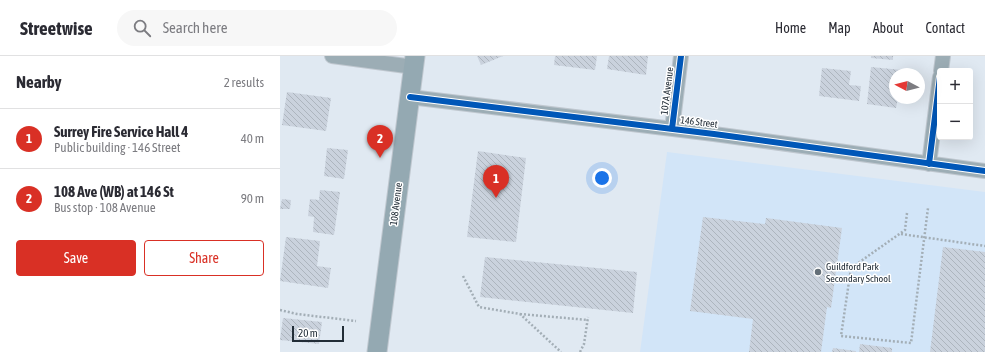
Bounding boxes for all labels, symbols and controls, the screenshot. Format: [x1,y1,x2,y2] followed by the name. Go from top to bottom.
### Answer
[117,10,397,46] search box
[20,17,93,39] text: Streetwise
[131,17,153,39] icon: search
[163,19,227,36] text: Search here
[775,20,806,36] text: Home
[828,20,851,36] text: Map
[873,20,904,36] text: About
[926,20,965,36] text: Contact
[659,66,675,116] street label: 107A Avenue
[889,68,925,104] north arrow
[937,68,973,140] map controls
[937,68,973,104] button: +
[16,72,62,92] text: Nearby
[224,75,264,90] text: 2 results
[937,104,973,140] button: −
[680,114,718,130] street label: 146 Street
[54,123,188,140] text: Surrey Fire Service Hall 4
[367,125,393,158] pin: 2
[26,131,32,146] text: 1
[241,131,264,146] text: 40 m
[54,140,181,155] text: Public building · 146 Street
[483,165,509,198] pin: 1
[592,168,612,188] your location
[388,181,404,226] street label: 108 Avenue
[54,183,174,200] text: 108 Ave (WB) at 146 St
[26,191,32,206] text: 2
[241,191,264,206] text: 90 m
[54,200,156,215] text: Bus stop · 108 Avenue
[16,240,136,276] button: Save
[144,240,264,276] button: Share
[826,261,891,284] place label: Guildford Park Secondary School
[813,267,823,277] marker: Guildford Park Secondary School
[292,324,344,343] scale bar
[298,327,318,339] text: 20 m

